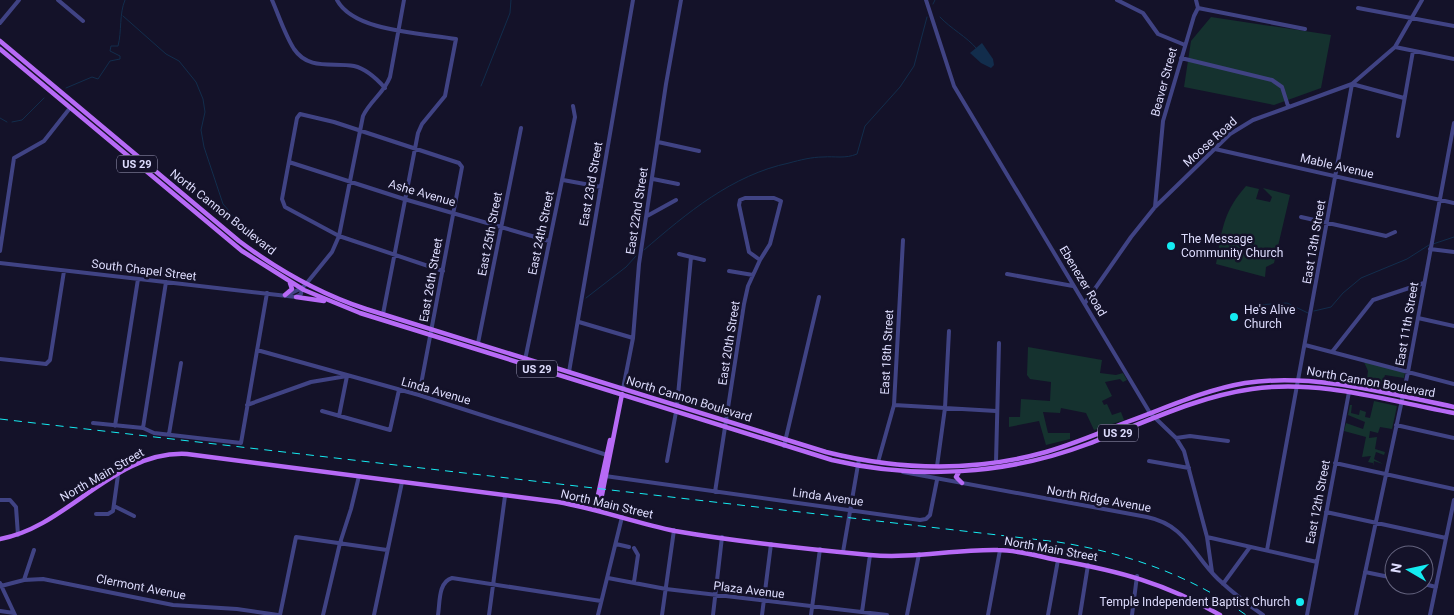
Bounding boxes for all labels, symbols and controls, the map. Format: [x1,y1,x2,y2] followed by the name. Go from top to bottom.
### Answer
[1148,46,1180,118] street label: Beaver Street
[1180,114,1240,170] street label: Moose Road
[577,141,605,227] street label: East 23rd Street
[1299,151,1375,181] street label: Mable Avenue
[117,156,157,172] road number: US 29
[167,166,279,258] street label: North Cannon Boulevard
[623,166,651,256] street label: East 22nd Street
[387,177,457,209] street label: Ashe Avenue
[525,190,557,276] street label: East 24th Street
[475,191,505,277] street label: East 25th Street
[1300,199,1328,285] street label: East 13th Street
[1181,232,1283,260] place label: The Message Community Church
[417,237,445,323] street label: East 26th Street
[1165,240,1177,252] marker: The Message Community Church
[1056,243,1110,319] street label: Ebenezer Road
[91,257,197,283] street label: South Chapel Street
[1393,281,1421,367] street label: East 11th Street
[715,300,743,386] street label: East 20th Street
[1244,303,1295,331] place label: He's Alive Church
[878,309,896,395] street label: East 18th Street
[1228,311,1240,323] marker: He's Alive Church
[517,360,557,378] road number: US 29
[1306,364,1436,400] street label: North Cannon Boulevard
[625,373,753,425] street label: North Cannon Boulevard
[400,374,472,408] street label: Linda Avenue
[1098,424,1138,442] road number: US 29
[58,445,146,505] street label: North Main Street
[1303,459,1333,545] street label: East 12th Street
[1046,483,1152,515] street label: North Ridge Avenue
[792,485,864,509] street label: Linda Avenue
[559,487,655,521] street label: North Main Street
[1003,534,1099,564] street label: North Main Street
[1384,545,1434,595] north arrow
[1387,562,1405,574] text: N
[95,571,187,603] street label: Clermont Avenue
[713,579,785,601] street label: Plaza Avenue
[1100,595,1290,609] place label: Temple Independent Baptist Church
[1294,596,1306,608] marker: Temple Independent Baptist Church

